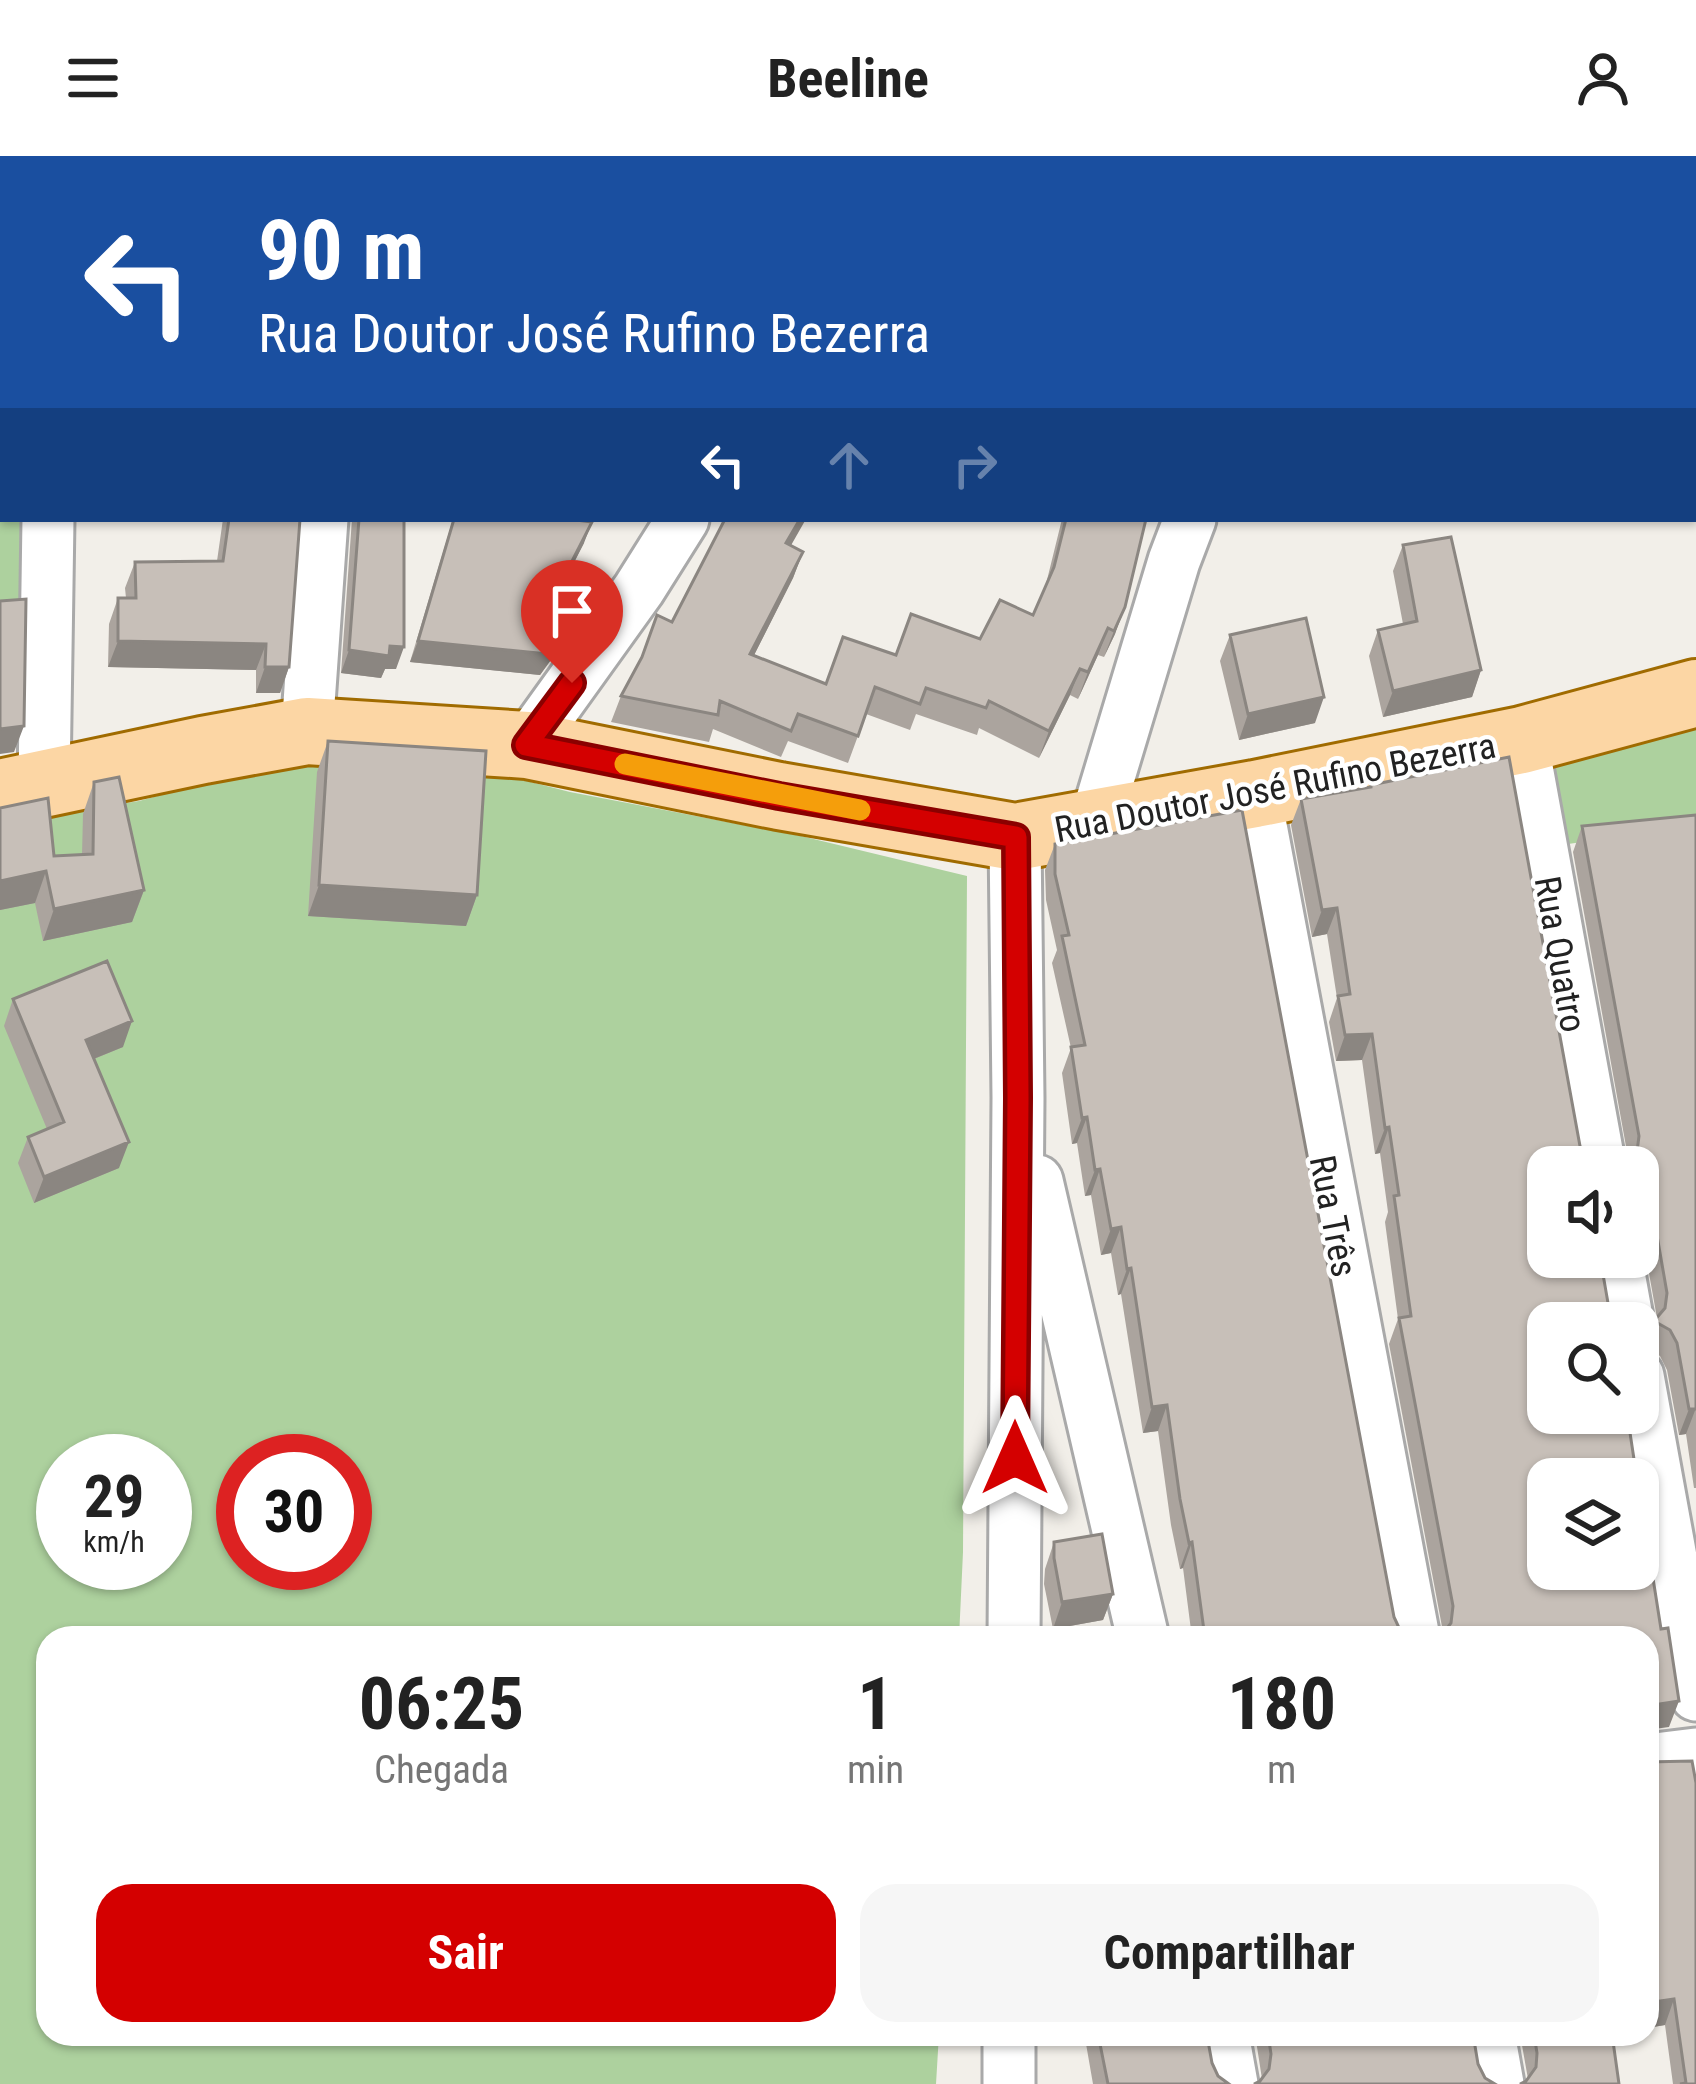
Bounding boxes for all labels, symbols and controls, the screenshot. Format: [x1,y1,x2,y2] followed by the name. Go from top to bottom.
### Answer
[60,45,126,111] icon: menu
[1570,45,1636,111] icon: person
[767,47,929,110] text: Beeline
[258,201,425,300] text: 90 m
[60,204,216,360] icon: left
[258,302,930,365] text: Rua Doutor José Rufino Bezerra
[690,432,756,498] icon: left
[816,432,882,498] icon: ahead
[942,432,1008,498] icon: right
[521,560,623,683] pin
[539,578,605,644] icon: arrive
[1051,725,1499,851] street label: Rua Doutor José Rufino Bezerra
[1526,873,1594,1035] street label: Rua Quatro
[1527,1146,1659,1590] map controls
[1527,1146,1659,1278] button: sound
[1301,1152,1365,1280] street label: Rua Três
[1527,1302,1659,1434] button: search
[952,1395,1078,1521] position arrow
[216,1434,372,1590] speed limit sign: 30
[1527,1458,1659,1590] button: layers
[84,1461,144,1532] text: 29
[83,1524,145,1559] text: km/h
[359,1662,524,1747] text: 06:25
[857,1662,894,1747] text: 1
[1227,1662,1336,1747] text: 180
[374,1747,509,1793] text: Chegada
[847,1747,904,1793] text: min
[1267,1747,1296,1793] text: m
[96,1884,836,2022] button: Sair
[860,1884,1599,2022] button: Compartilhar

